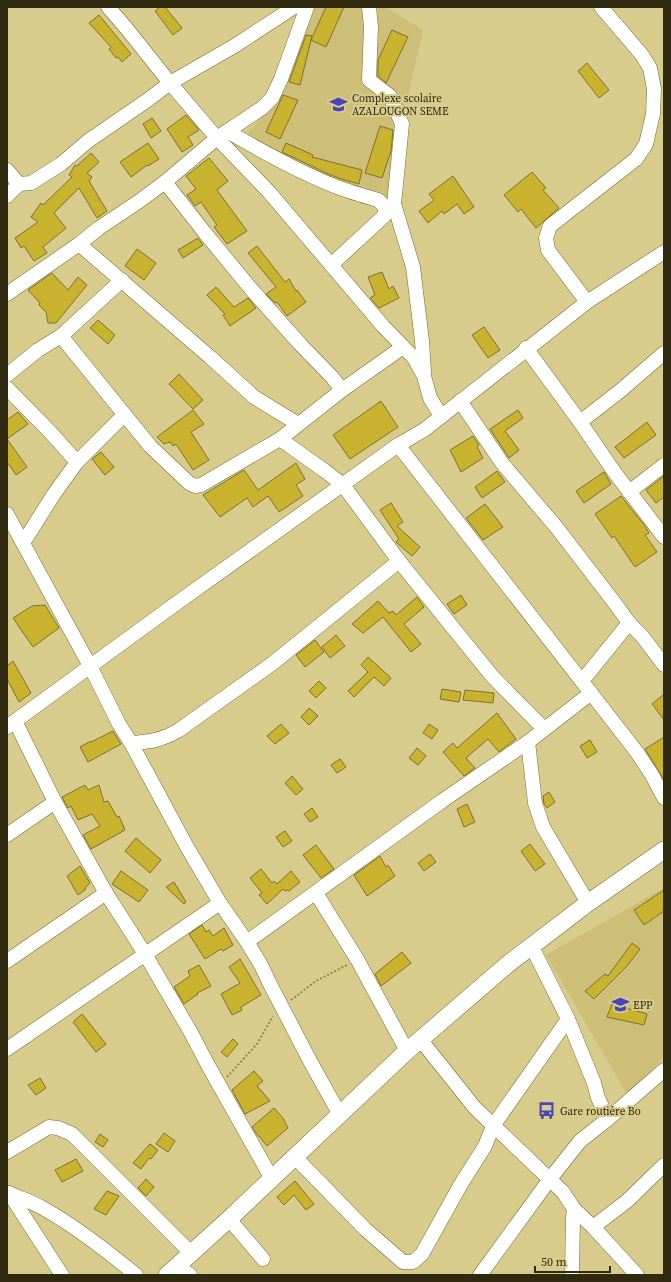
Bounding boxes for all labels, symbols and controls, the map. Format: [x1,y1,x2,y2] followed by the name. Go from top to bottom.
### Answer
[352,91,449,119] place label: Complexe scolaire AZALOUGON SEME
[329,94,349,114] school or university icon: Complexe scolaire AZALOUGON SEME
[610,995,630,1015] school or university icon: EPP
[633,998,653,1013] place label: EPP
[537,1101,557,1121] bus stop icon: Gare routière Bo
[560,1104,641,1119] place label: Gare routière Bo
[535,1248,610,1274] scale bar
[541,1254,567,1270] text: 50 m

